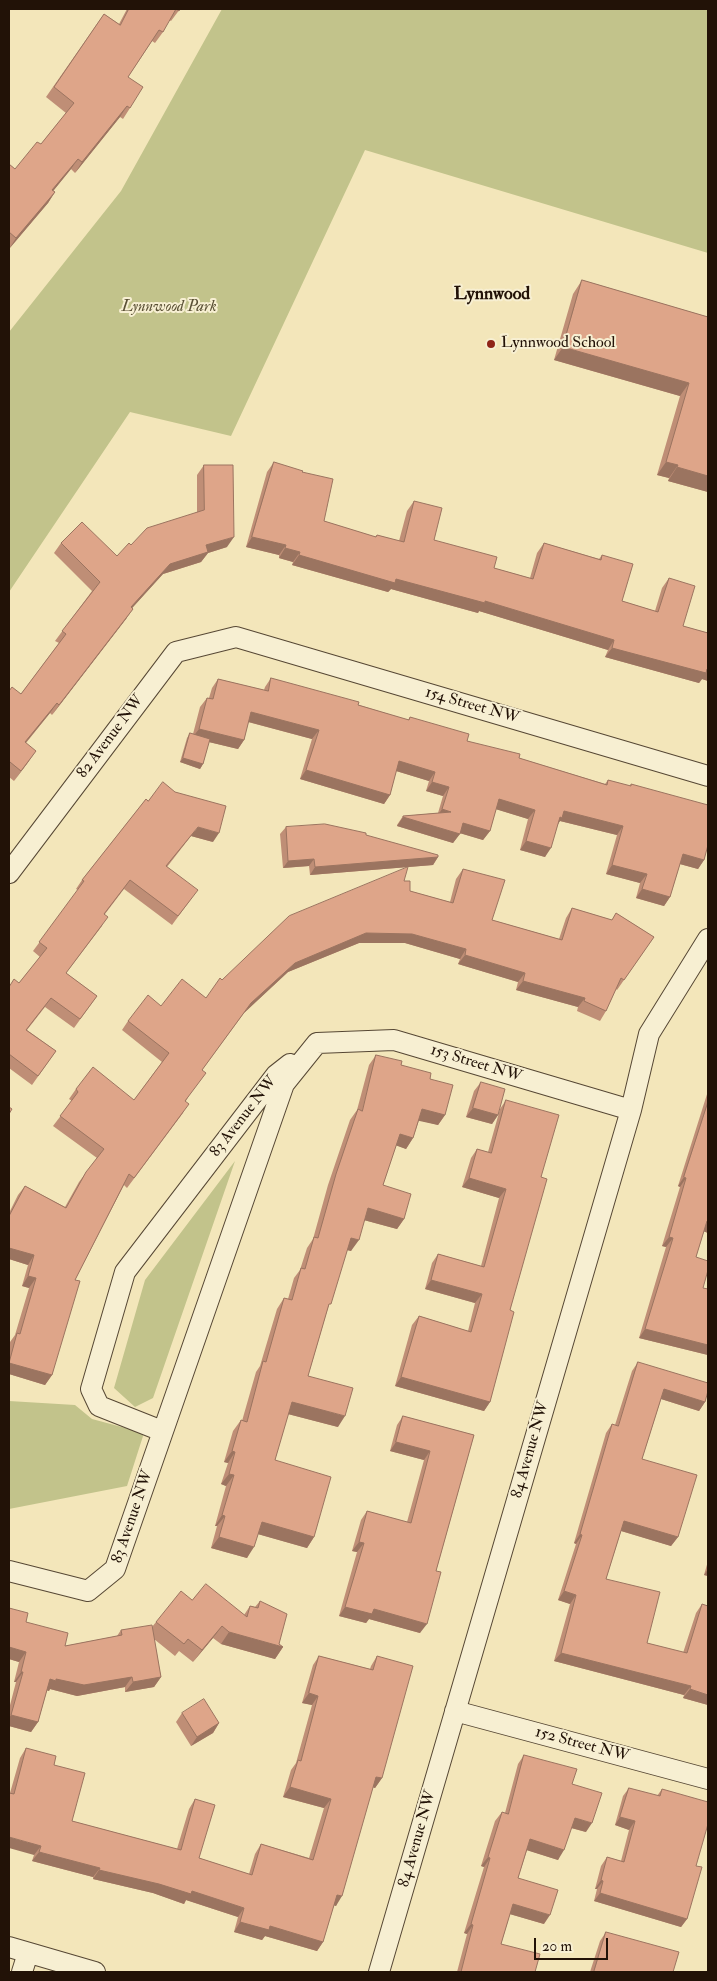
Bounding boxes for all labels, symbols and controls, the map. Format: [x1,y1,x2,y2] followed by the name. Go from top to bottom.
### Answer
[454,284,530,306] district label: Lynnwood
[121,298,217,318] park label: Lynnwood Park
[501,334,615,354] place label: Lynnwood School
[485,338,497,350] marker: Lynnwood School
[423,683,521,729] street label: 154 Street NW
[73,692,149,782] street label: 82 Avenue NW
[428,1041,524,1087] street label: 153 Street NW
[206,1073,282,1161] street label: 83 Avenue NW
[508,1399,554,1501] street label: 84 Avenue NW
[108,1468,158,1566] street label: 83 Avenue NW
[533,1723,631,1767] street label: 152 Street NW
[395,1788,441,1890] street label: 84 Avenue NW
[537,1928,611,1960] scale bar
[542,1937,572,1956] text: 20 m

